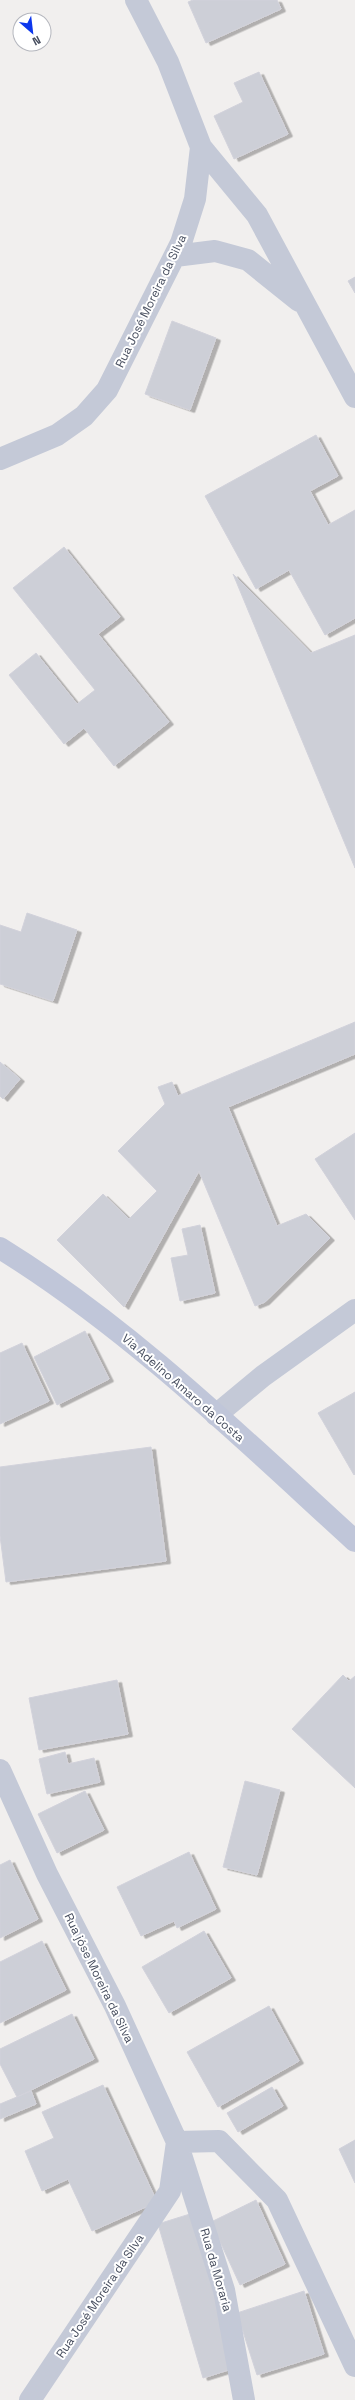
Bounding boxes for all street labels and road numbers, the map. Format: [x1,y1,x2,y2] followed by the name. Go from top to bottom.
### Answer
[112,232,190,370] street label: Rua José Moreira da Silva
[118,1330,248,1446] street label: Via Adelino Amaro da Costa
[61,1911,137,2046] street label: Rua jóse Moreira da Silva
[196,2226,236,2314] street label: Rua da Moraria
[52,2231,148,2361] street label: Rua José Moreira da Silva

